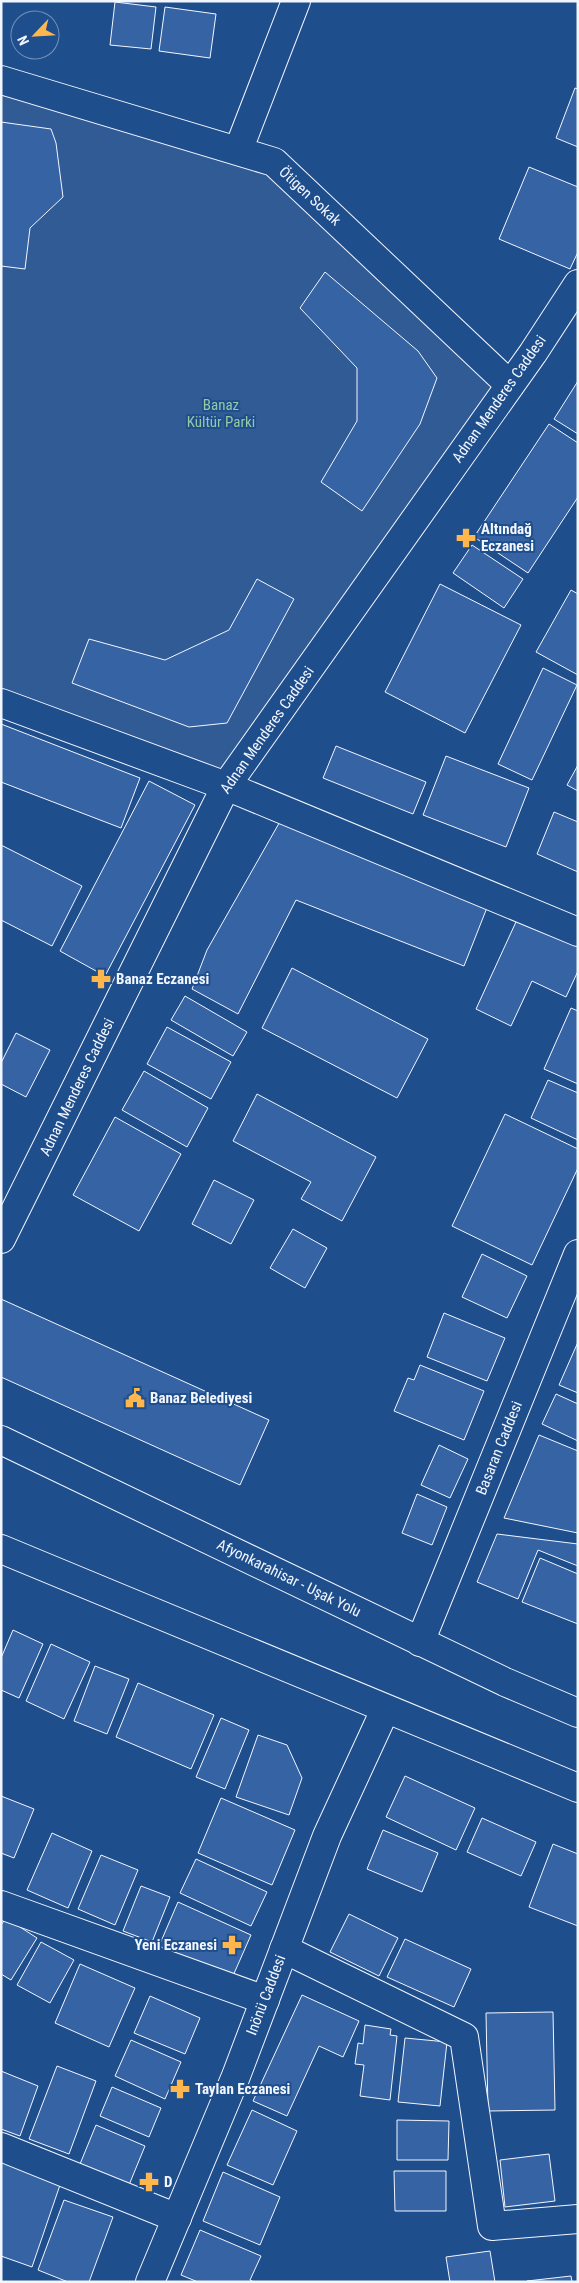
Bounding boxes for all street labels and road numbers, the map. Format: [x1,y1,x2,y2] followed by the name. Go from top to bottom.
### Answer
[275,163,345,229] street label: Ötigen Sokak
[448,332,550,466] street label: Adnan Menderes Caddesi
[216,663,318,797] street label: Adnan Menderes Caddesi
[36,1015,118,1159] street label: Adnan Menderes Caddesi
[472,1399,526,1497] street label: Basaran Caddesi
[214,1535,364,1621] street label: Afyonkarahisar - Uşak Yolu
[242,1952,290,2038] street label: Inönü Caddesi

